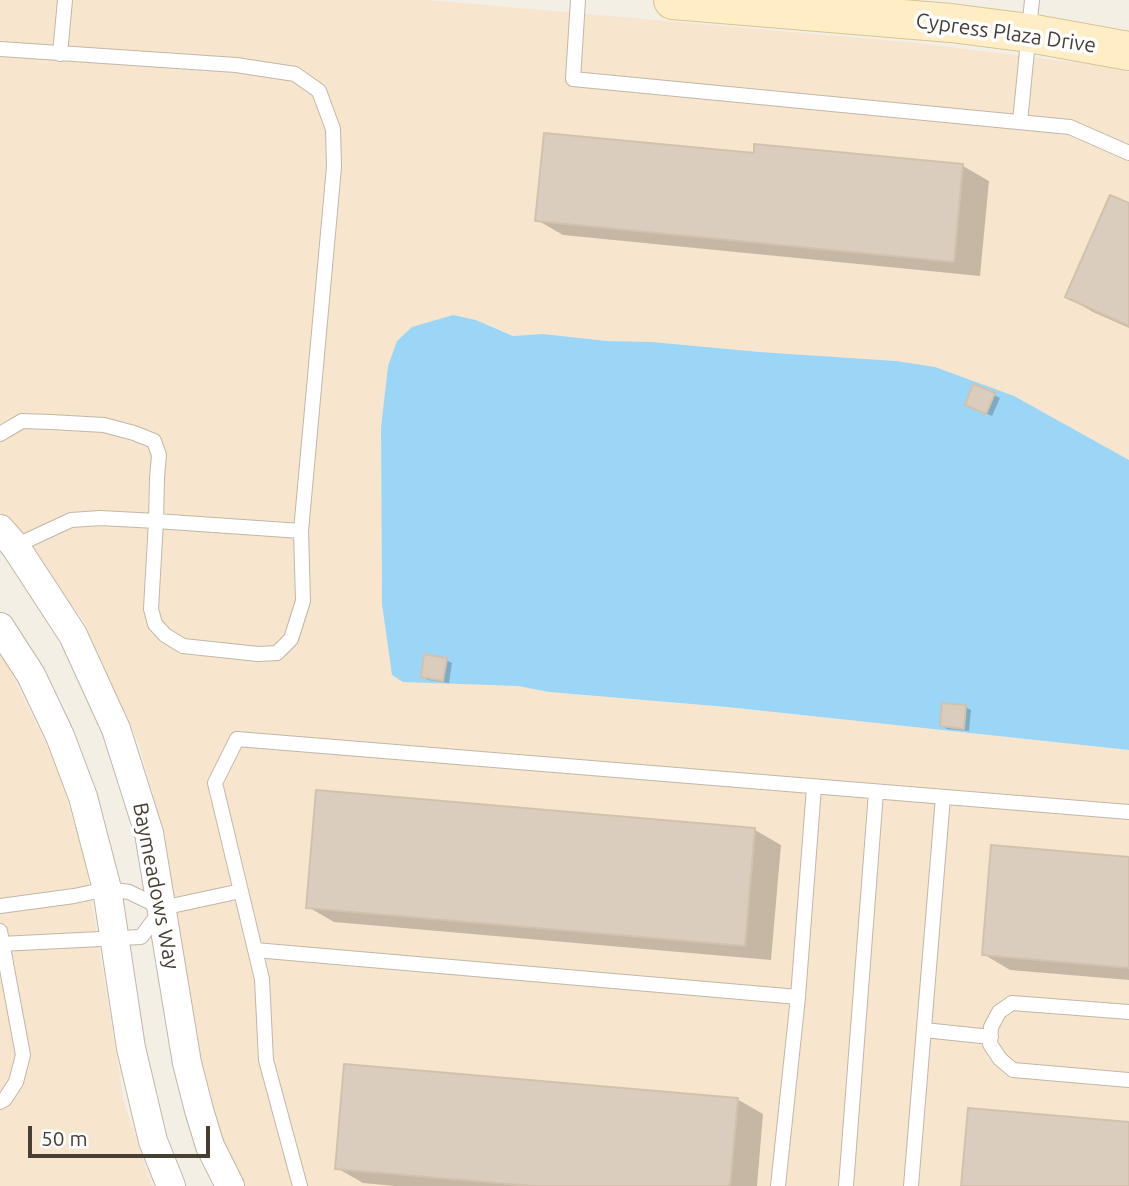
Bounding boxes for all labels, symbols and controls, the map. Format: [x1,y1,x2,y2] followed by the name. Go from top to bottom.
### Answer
[914,8,1098,58] street label: Cypress Plaza Drive
[127,800,185,972] street label: Baymeadows Way
[32,1112,214,1156] scale bar
[41,1126,88,1150] text: 50 m

